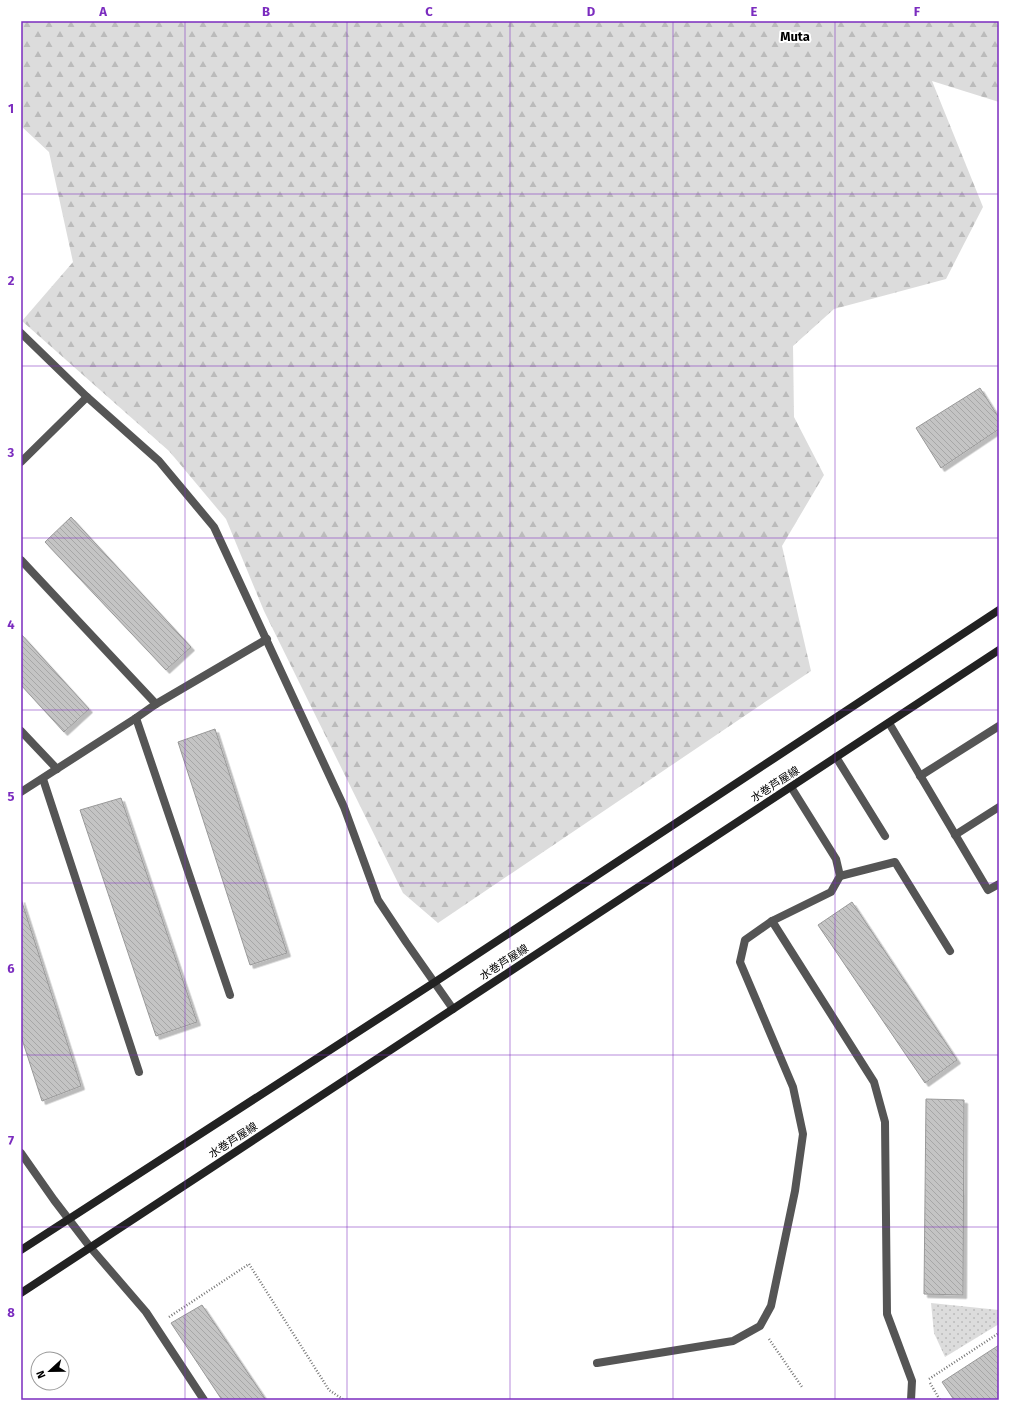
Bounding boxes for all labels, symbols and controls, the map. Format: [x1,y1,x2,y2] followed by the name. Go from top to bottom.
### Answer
[98,4,107,19] text: A
[262,4,270,19] text: B
[425,4,433,19] text: C
[587,4,596,19] text: D
[751,4,758,19] text: E
[914,4,921,19] text: F
[780,29,810,44] district label: Muta
[8,101,14,116] text: 1
[8,273,15,288] text: 2
[7,445,15,460] text: 3
[7,617,15,632] text: 4
[749,764,802,805] street label: 水巻芦屋線
[8,789,15,804] text: 5
[478,942,531,983] street label: 水巻芦屋線
[7,961,15,976] text: 6
[207,1120,260,1161] street label: 水巻芦屋線
[8,1133,14,1148] text: 7
[7,1305,15,1320] text: 8
[30,1351,70,1391] north arrow
[34,1369,49,1380] text: N

